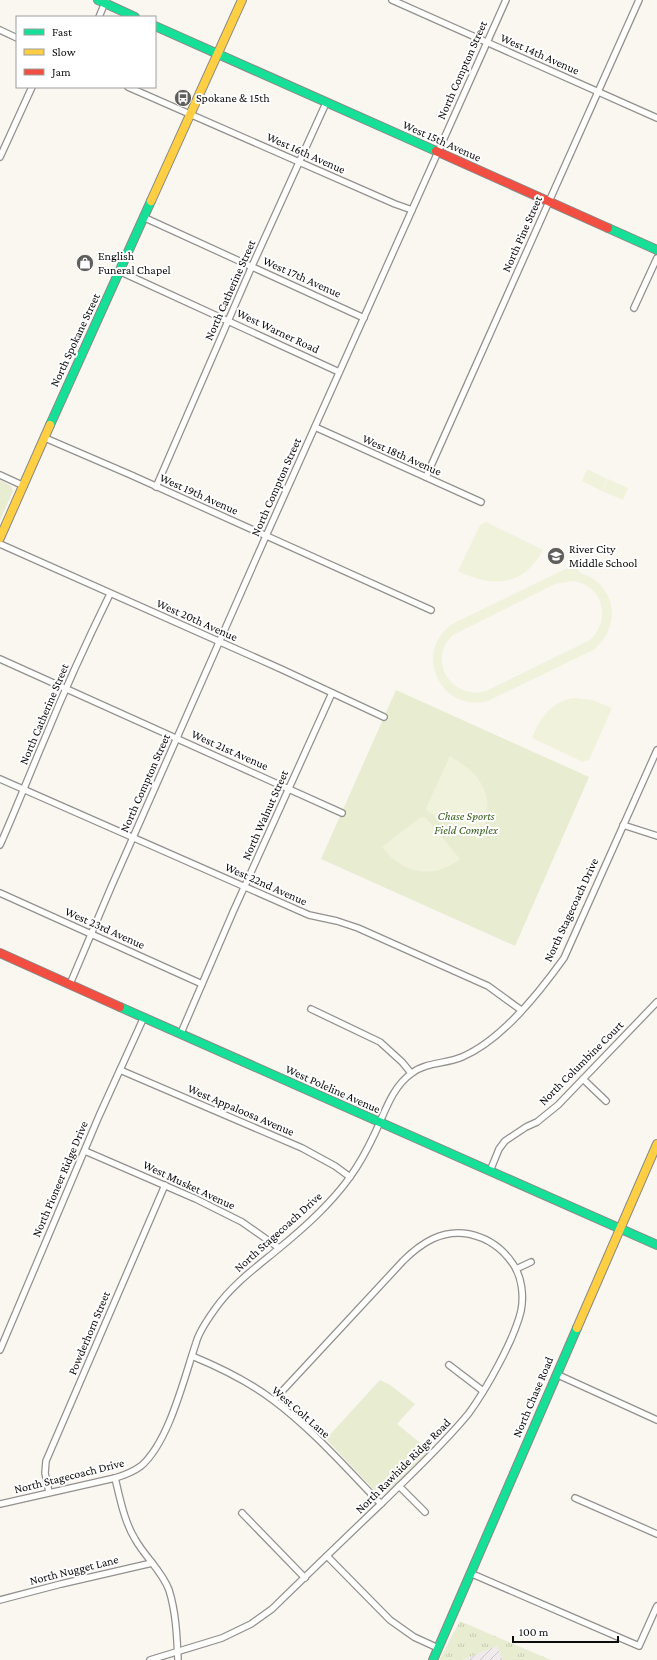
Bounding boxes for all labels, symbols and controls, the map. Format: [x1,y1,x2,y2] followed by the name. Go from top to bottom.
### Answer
[16,16,156,88] legend
[434,18,490,121] street label: North Compton Street
[52,25,73,39] text: Fast
[498,30,582,78] street label: West 14th Avenue
[52,45,76,59] text: Slow
[51,65,71,79] text: Jam
[173,88,193,108] bus stop icon: Spokane & 15th
[196,91,270,105] place label: Spokane & 15th
[401,117,483,165] street label: West 15th Avenue
[264,129,348,177] street label: West 16th Avenue
[499,193,545,274] street label: North Pine Street
[202,237,259,342] street label: North Catherine Street
[98,249,171,277] place label: English Funeral Chapel
[75,253,95,273] shop icon: English Funeral Chapel
[261,253,343,301] street label: West 17th Avenue
[47,290,103,389] street label: North Spokane Street
[234,306,322,357] street label: West Warner Road
[360,431,444,479] street label: West 18th Avenue
[248,435,304,538] street label: North Compton Street
[157,470,241,518] street label: West 19th Avenue
[569,542,637,570] place label: River City Middle School
[546,546,566,566] school or university icon: River City Middle School
[154,596,240,644] street label: West 20th Avenue
[16,660,72,767] street label: North Catherine Street
[189,727,271,773] street label: West 21st Avenue
[117,731,173,834] street label: North Compton Street
[239,767,292,862] street label: North Walnut Street
[434,809,499,837] park label: Chase Sports Field Complex
[541,856,601,964] street label: North Stagecoach Drive
[223,860,309,908] street label: West 22nd Avenue
[63,904,147,952] street label: West 23rd Avenue
[536,1017,627,1108] street label: North Columbine Court
[283,1062,383,1116] street label: West Poleline Avenue
[186,1081,296,1139] street label: West Appaloosa Avenue
[29,1119,91,1239] street label: North Pioneer Ridge Drive
[141,1157,237,1213] street label: West Musket Avenue
[231,1189,325,1275] street label: North Stagecoach Drive
[65,1288,113,1377] street label: Powderhorn Street
[510,1354,557,1439] street label: North Chase Road
[269,1383,333,1441] street label: West Colt Lane
[353,1415,454,1516] street label: North Rawhide Ridge Road
[13,1456,125,1496] street label: North Stagecoach Drive
[28,1552,120,1588] street label: North Nugget Lane
[513,1618,618,1644] scale bar
[519,1625,549,1639] text: 100 m

